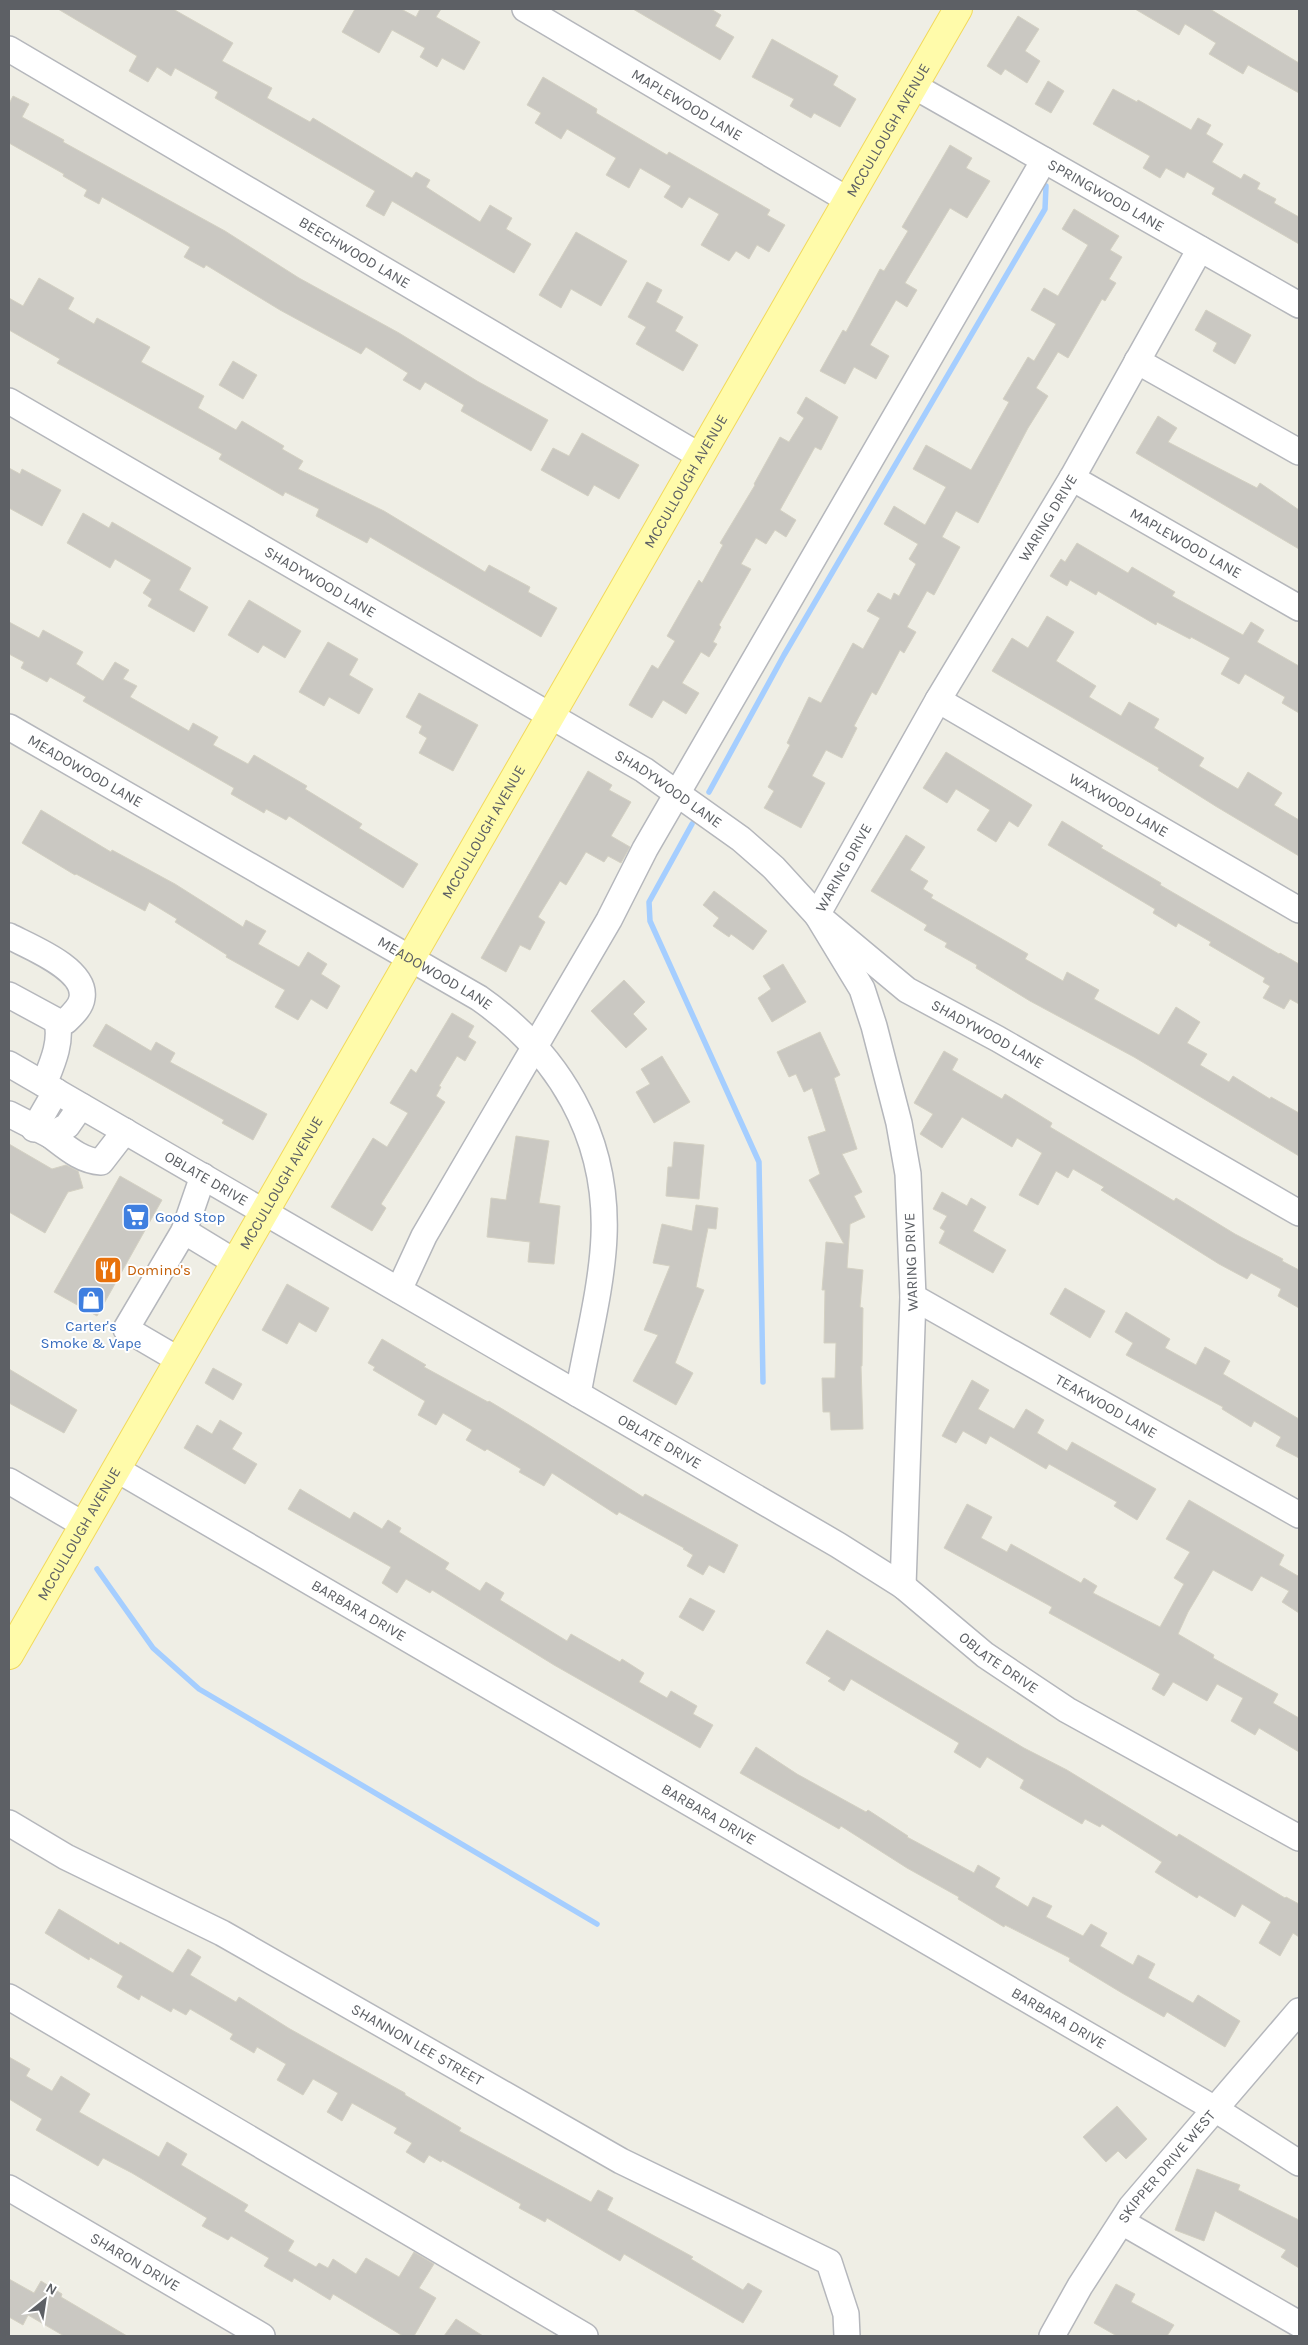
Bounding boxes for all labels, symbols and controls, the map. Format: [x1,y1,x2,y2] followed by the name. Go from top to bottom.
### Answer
[843,60,934,200] street label: MCCULLOUGH AVENUE
[628,65,746,144] street label: MAPLEWOOD LANE
[1045,155,1168,236] street label: SPRINGWOOD LANE
[296,213,413,292] street label: BEECHWOOD LANE
[640,411,731,551] street label: MCCULLOUGH AVENUE
[1015,471,1081,565] street label: WARING DRIVE
[1127,504,1245,582] street label: MAPLEWOOD LANE
[261,542,379,621] street label: SHADYWOOD LANE
[24,731,146,811] street label: MEADOWOOD LANE
[611,746,726,832] street label: SHADYWOOD LANE
[438,762,529,902] street label: MCCULLOUGH AVENUE
[1066,769,1172,841] street label: WAXWOOD LANE
[812,820,876,915] street label: WARING DRIVE
[374,932,496,1014] street label: MEADOWOOD LANE
[928,996,1047,1073] street label: SHADYWOOD LANE
[236,1113,327,1253] street label: MCCULLOUGH AVENUE
[161,1147,251,1210] street label: OBLATE DRIVE
[121,1202,151,1232] supermarket icon: Good Stop
[155,1208,225,1226] place label: Good Stop
[900,1212,922,1312] street label: WARING DRIVE
[93,1255,123,1285] restaurant icon: Domino's
[127,1261,191,1279] place label: Domino's
[76,1285,106,1315] shop icon: Carter's Smoke & Vape
[41,1317,141,1352] place label: Carter's Smoke & Vape
[1052,1370,1160,1442] street label: TEAKWOOD LANE
[614,1410,704,1473] street label: OBLATE DRIVE
[33,1464,125,1604] street label: MCCULLOUGH AVENUE
[308,1576,409,1645] street label: BARBARA DRIVE
[955,1628,1042,1697] street label: OBLATE DRIVE
[658,1780,759,1849] street label: BARBARA DRIVE
[1008,1983,1109,2053] street label: BARBARA DRIVE
[348,2000,487,2090] street label: SHANNON LEE STREET
[1114,2106,1219,2227] street label: SKIPPER DRIVE WEST
[87,2229,183,2295] street label: SHARON DRIVE
[20,2275,70,2325] north arrow
[43,2279,60,2299] text: N

